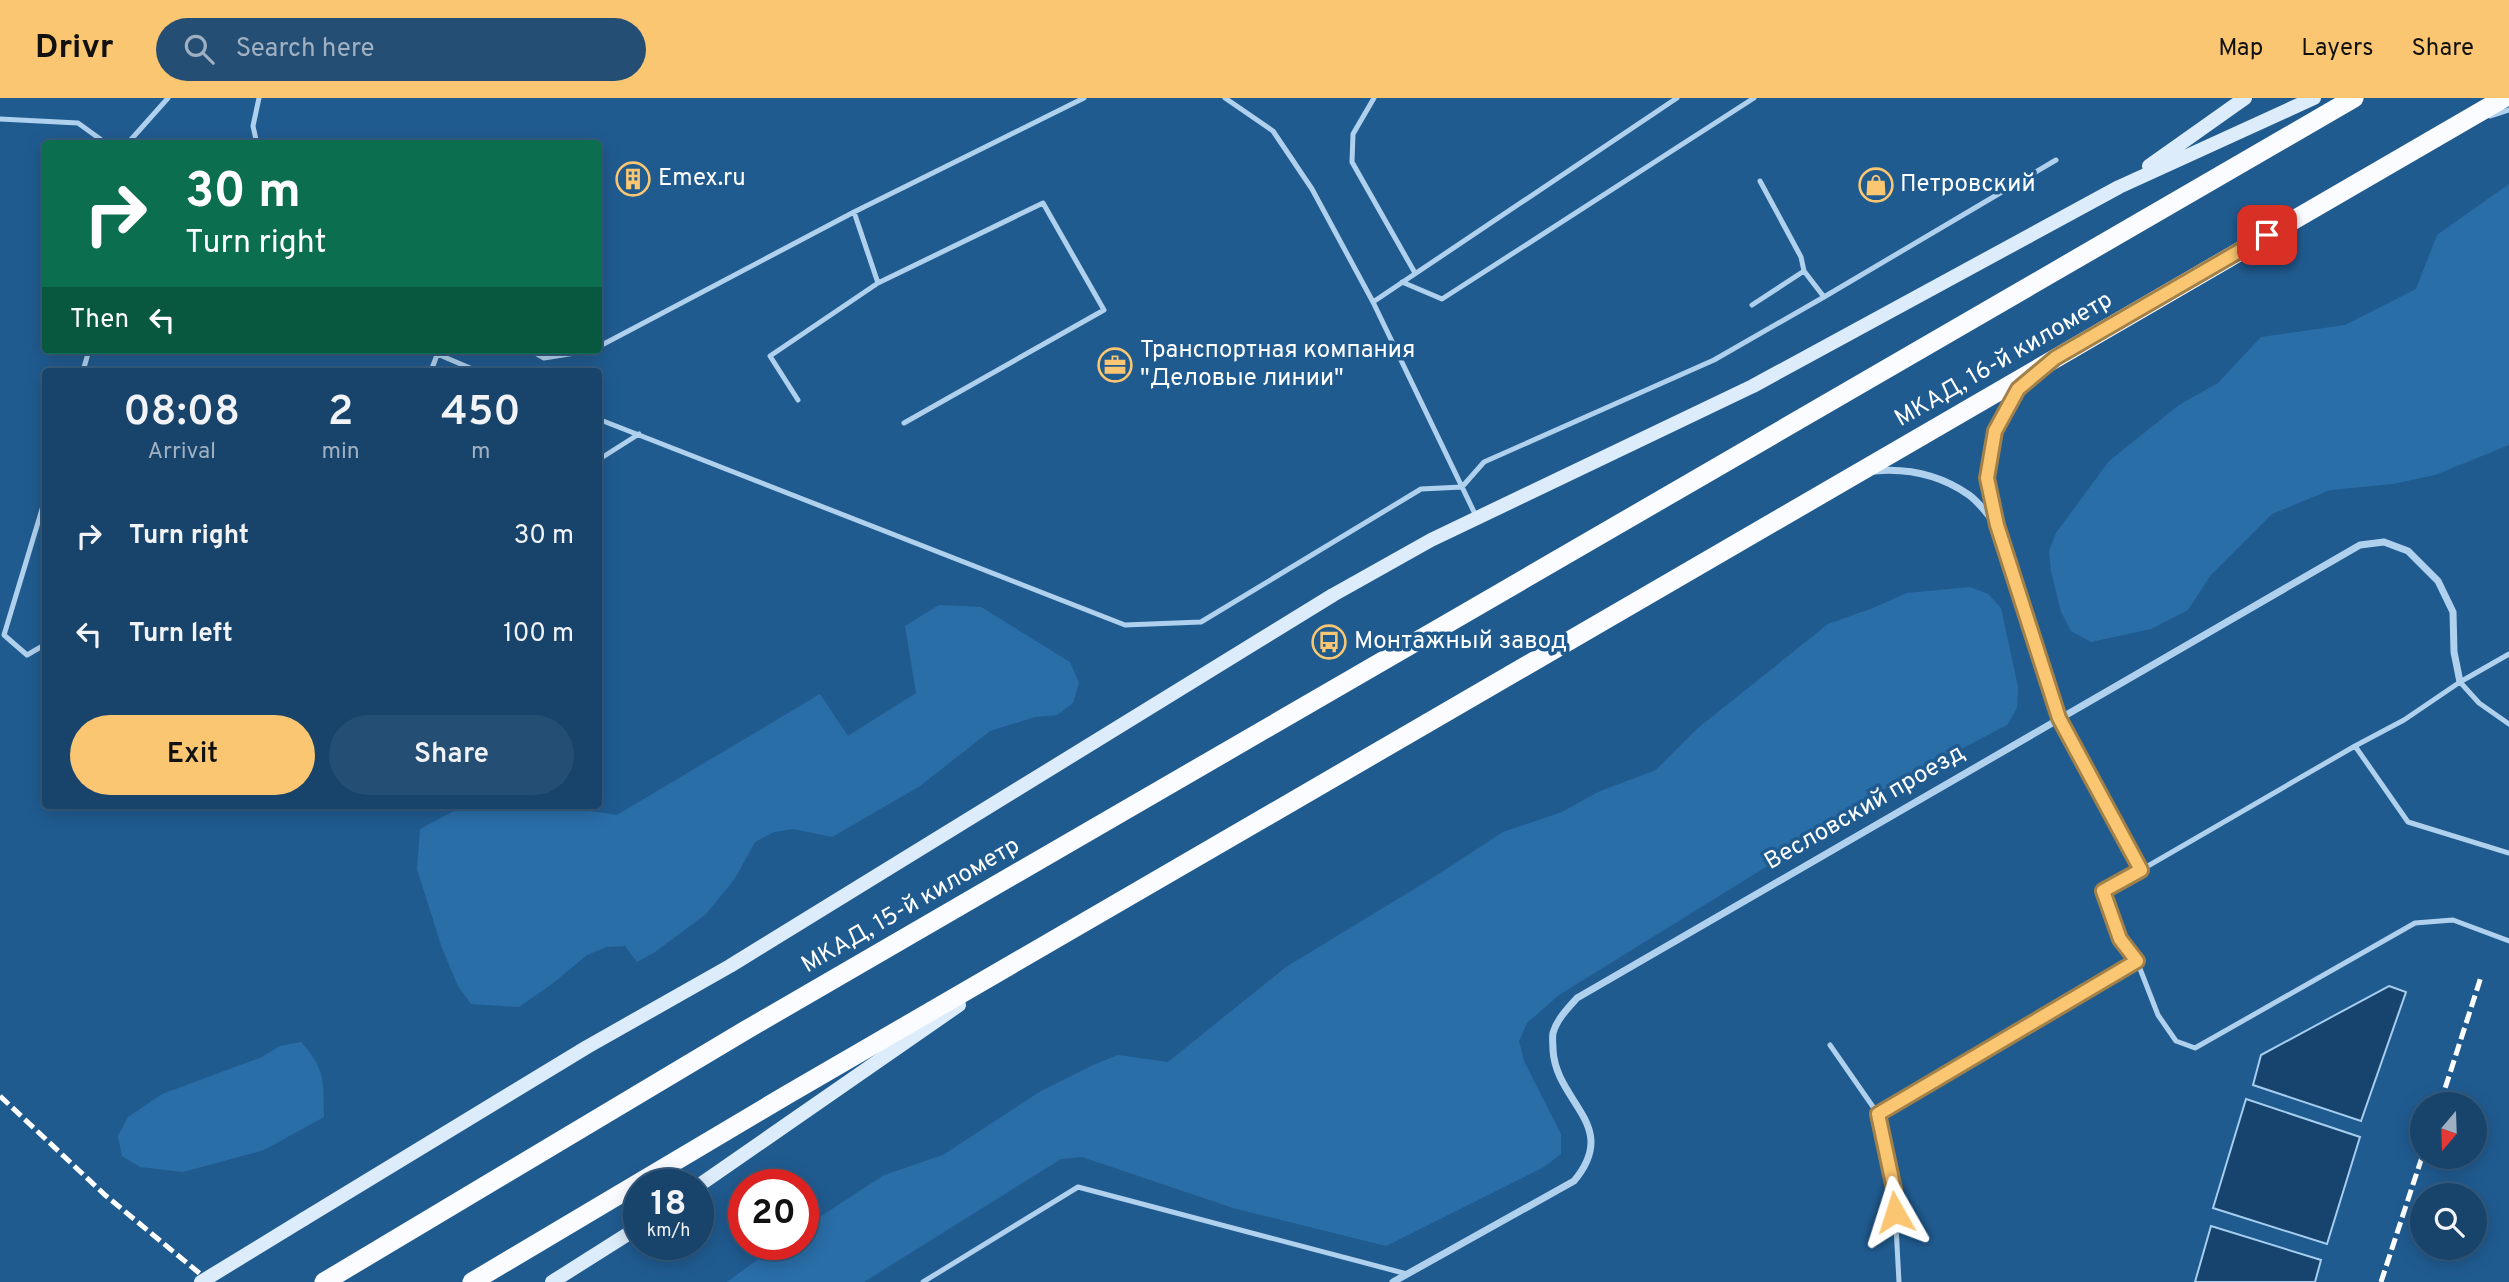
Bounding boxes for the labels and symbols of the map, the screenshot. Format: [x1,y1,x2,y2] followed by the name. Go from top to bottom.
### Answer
[614,160,652,198] building icon: Emex.ru
[658,164,746,194] place label: Emex.ru
[1857,166,1895,204] shop icon: Петровский
[1900,170,2036,200] place label: Петровский
[2237,205,2297,265] pin
[1890,285,2118,435] street label: МКАД, 16-й километр
[1140,336,1415,394] place label: Транспортная компания "Деловые линии"
[1096,346,1134,384] office icon: Транспортная компания "Деловые линии"
[1310,623,1348,661] bus stop icon: Монтажный завод
[1354,627,1567,657] place label: Монтажный завод
[1760,738,1970,878] street label: Весловский проезд
[797,831,1025,981] street label: МКАД, 15-й километр
[2410,1092,2487,1169] north arrow
[728,1169,819,1260] speed limit sign: 20
[1858,1175,1932,1249] position arrow

